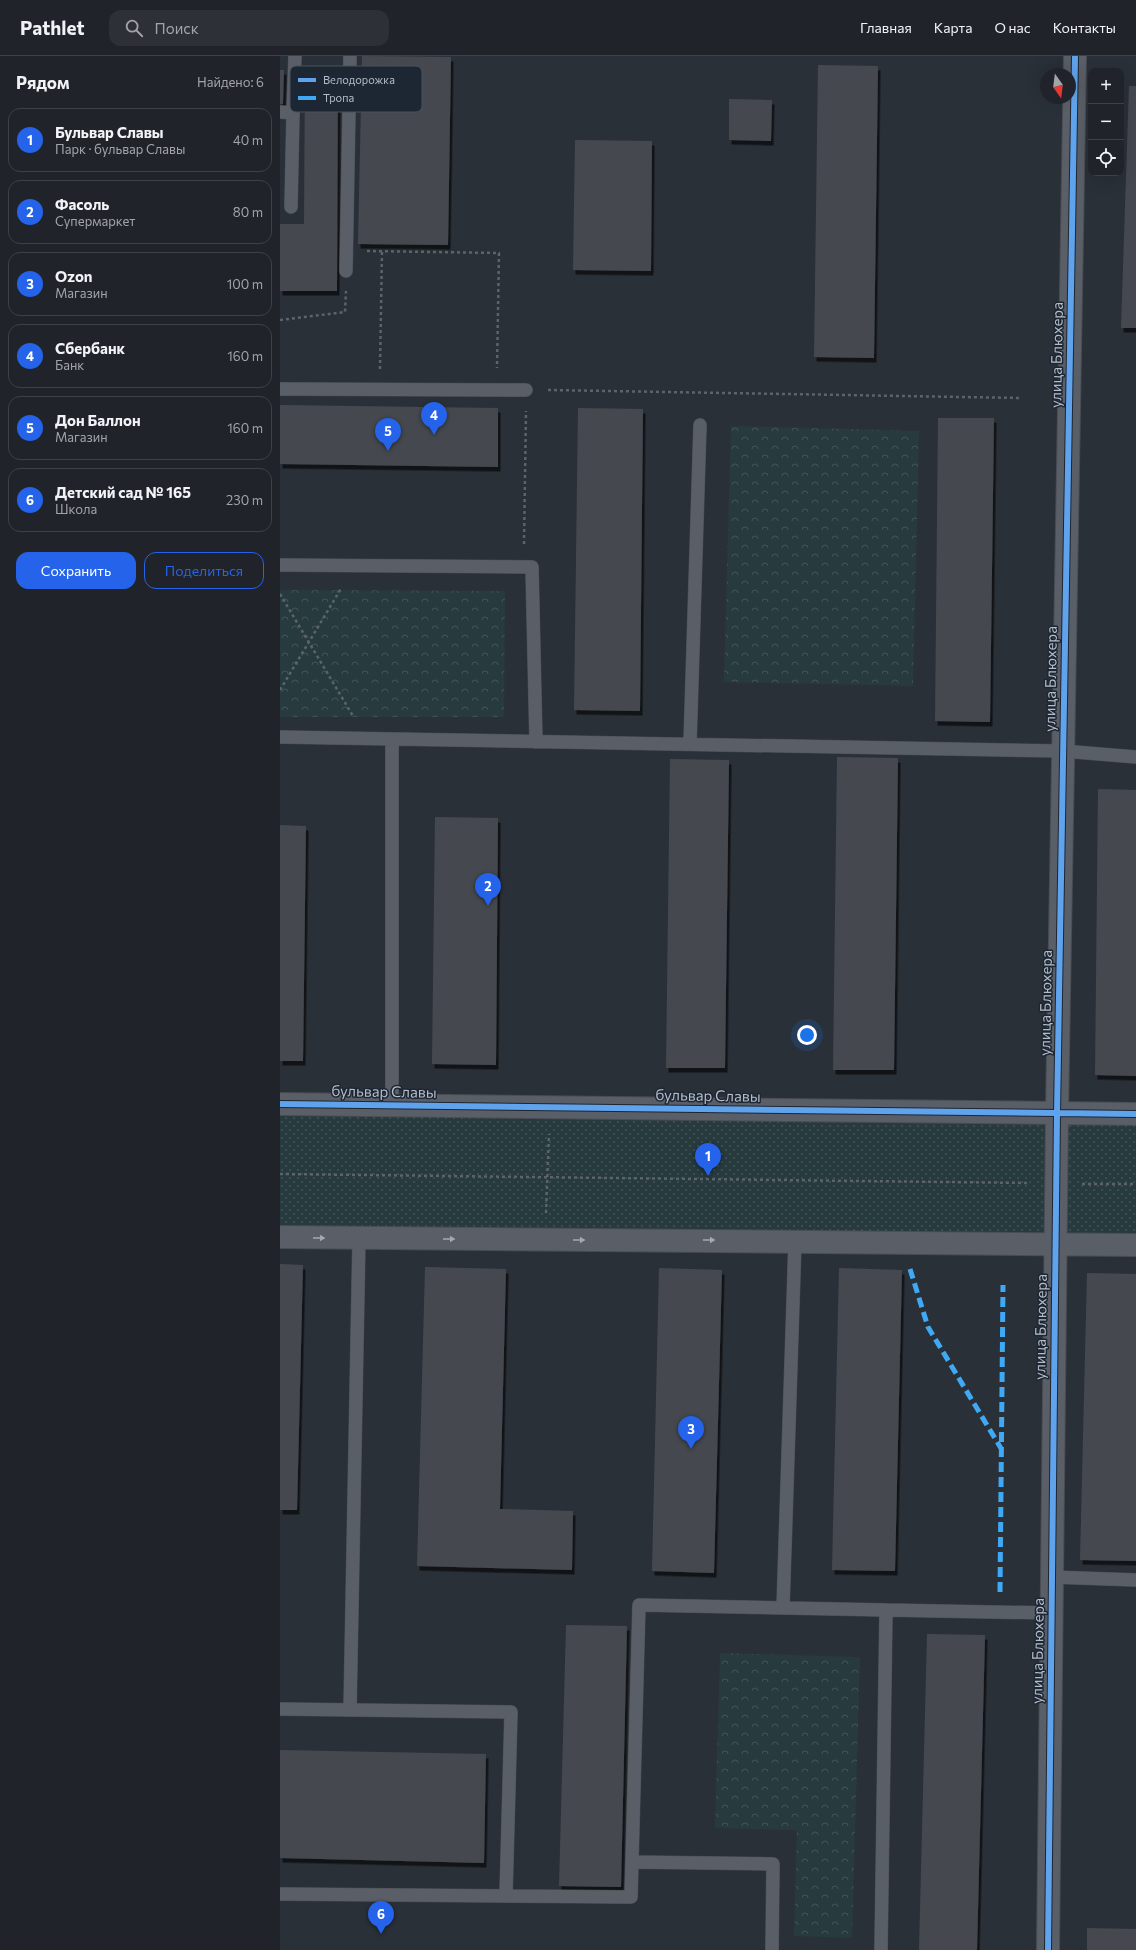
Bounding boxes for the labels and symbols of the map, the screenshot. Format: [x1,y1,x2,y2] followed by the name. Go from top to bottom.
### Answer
[290,66,422,112] legend
[1040,68,1076,104] north arrow
[323,73,395,86] text: Велодорожка
[323,91,354,104] text: Тропа
[1046,302,1066,408] street label: улица Блюхера
[421,402,447,435] pin: 4
[375,418,401,451] pin: 5
[1040,626,1060,732] street label: улица Блюхера
[475,873,501,906] pin: 2
[1035,950,1055,1056] street label: улица Блюхера
[797,1025,817,1045] your location
[331,1081,437,1101] street label: бульвар Славы
[655,1085,761,1105] street label: бульвар Славы
[695,1143,721,1176] pin: 1
[313,1235,326,1241] one-way arrow
[443,1236,456,1242] one-way arrow
[573,1237,586,1243] one-way arrow
[703,1237,715,1244] one-way arrow
[1030,1274,1050,1380] street label: улица Блюхера
[678,1416,704,1449] pin: 3
[1027,1598,1047,1704] street label: улица Блюхера
[368,1901,394,1934] pin: 6

